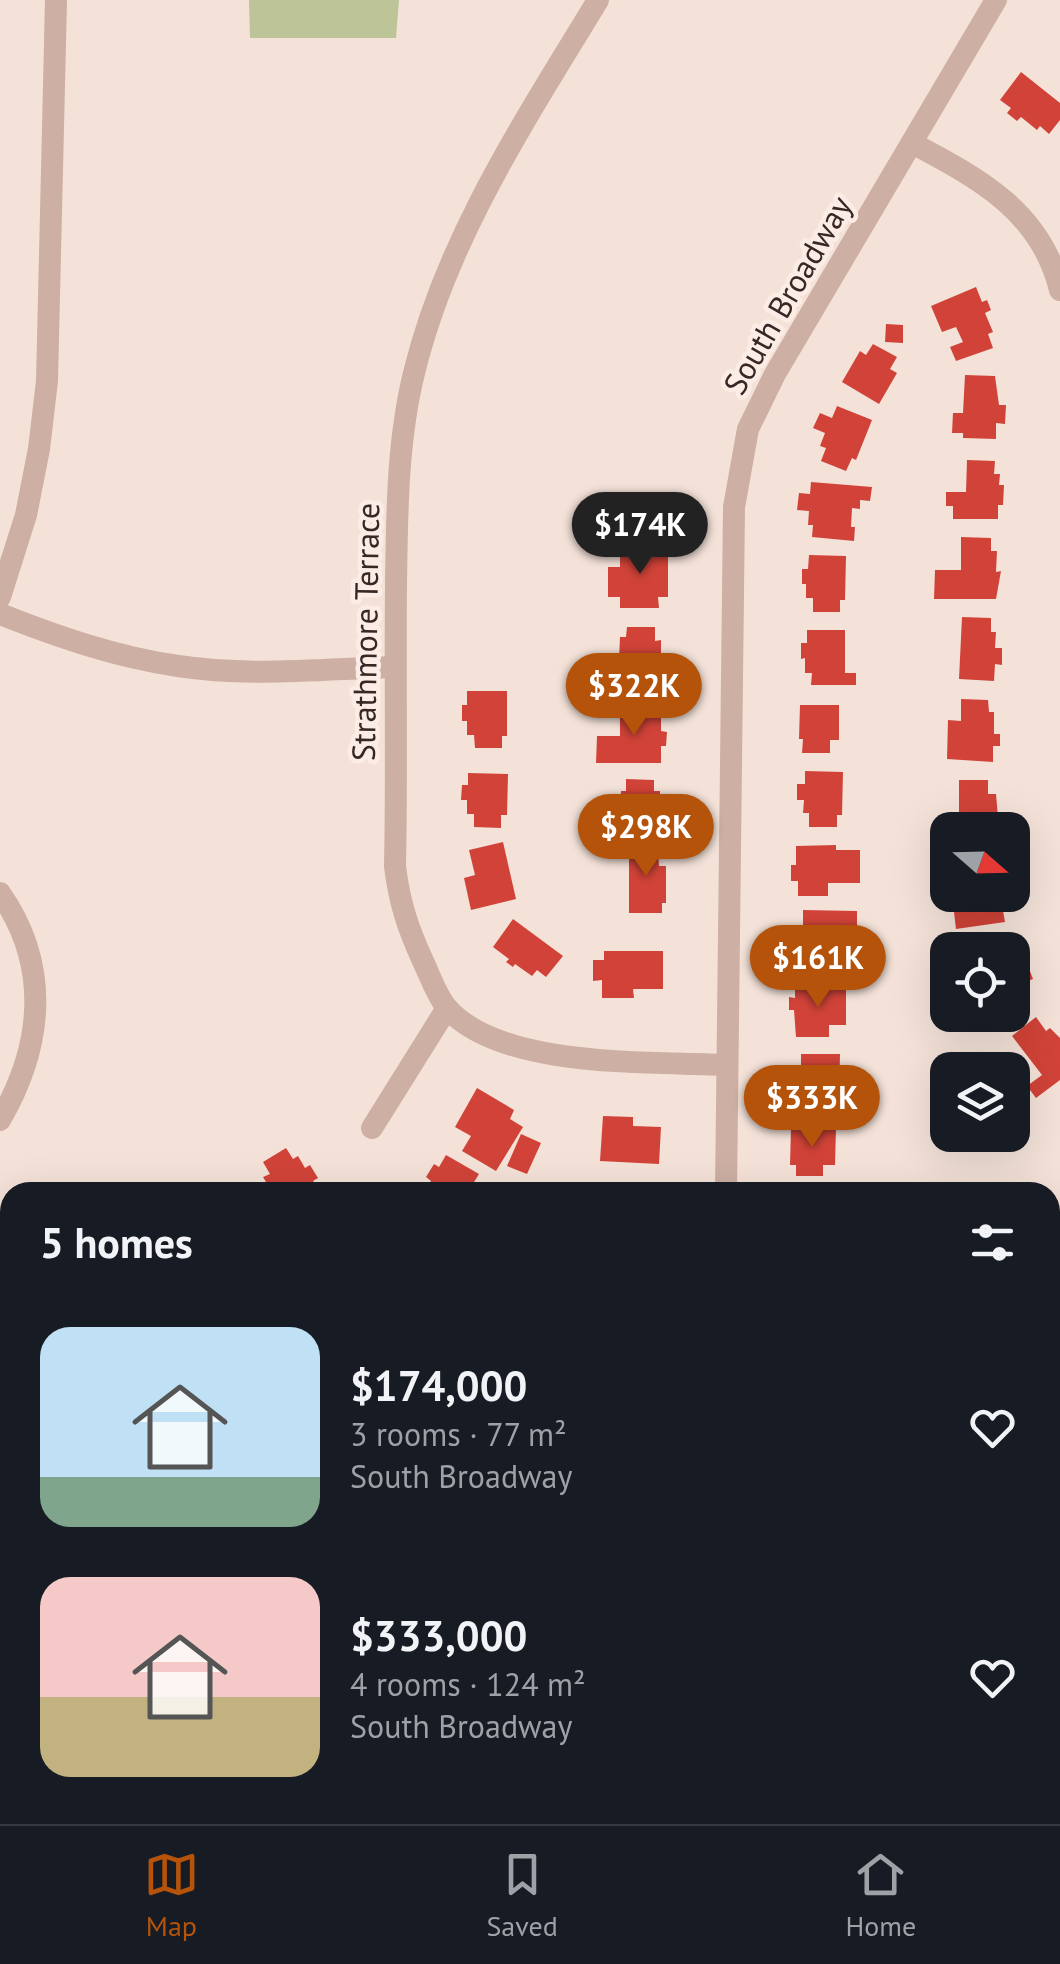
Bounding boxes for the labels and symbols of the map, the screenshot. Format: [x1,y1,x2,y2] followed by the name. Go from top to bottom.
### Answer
[713,188,861,402] street label: South Broadway
[570,492,710,577] pin: $174K
[342,503,388,761] street label: Strathmore Terrace
[564,653,704,738] pin: $322K
[576,794,716,879] pin: $298K
[930,812,1030,912] north arrow
[748,925,888,1010] pin: $161K
[742,1065,882,1150] pin: $333K

